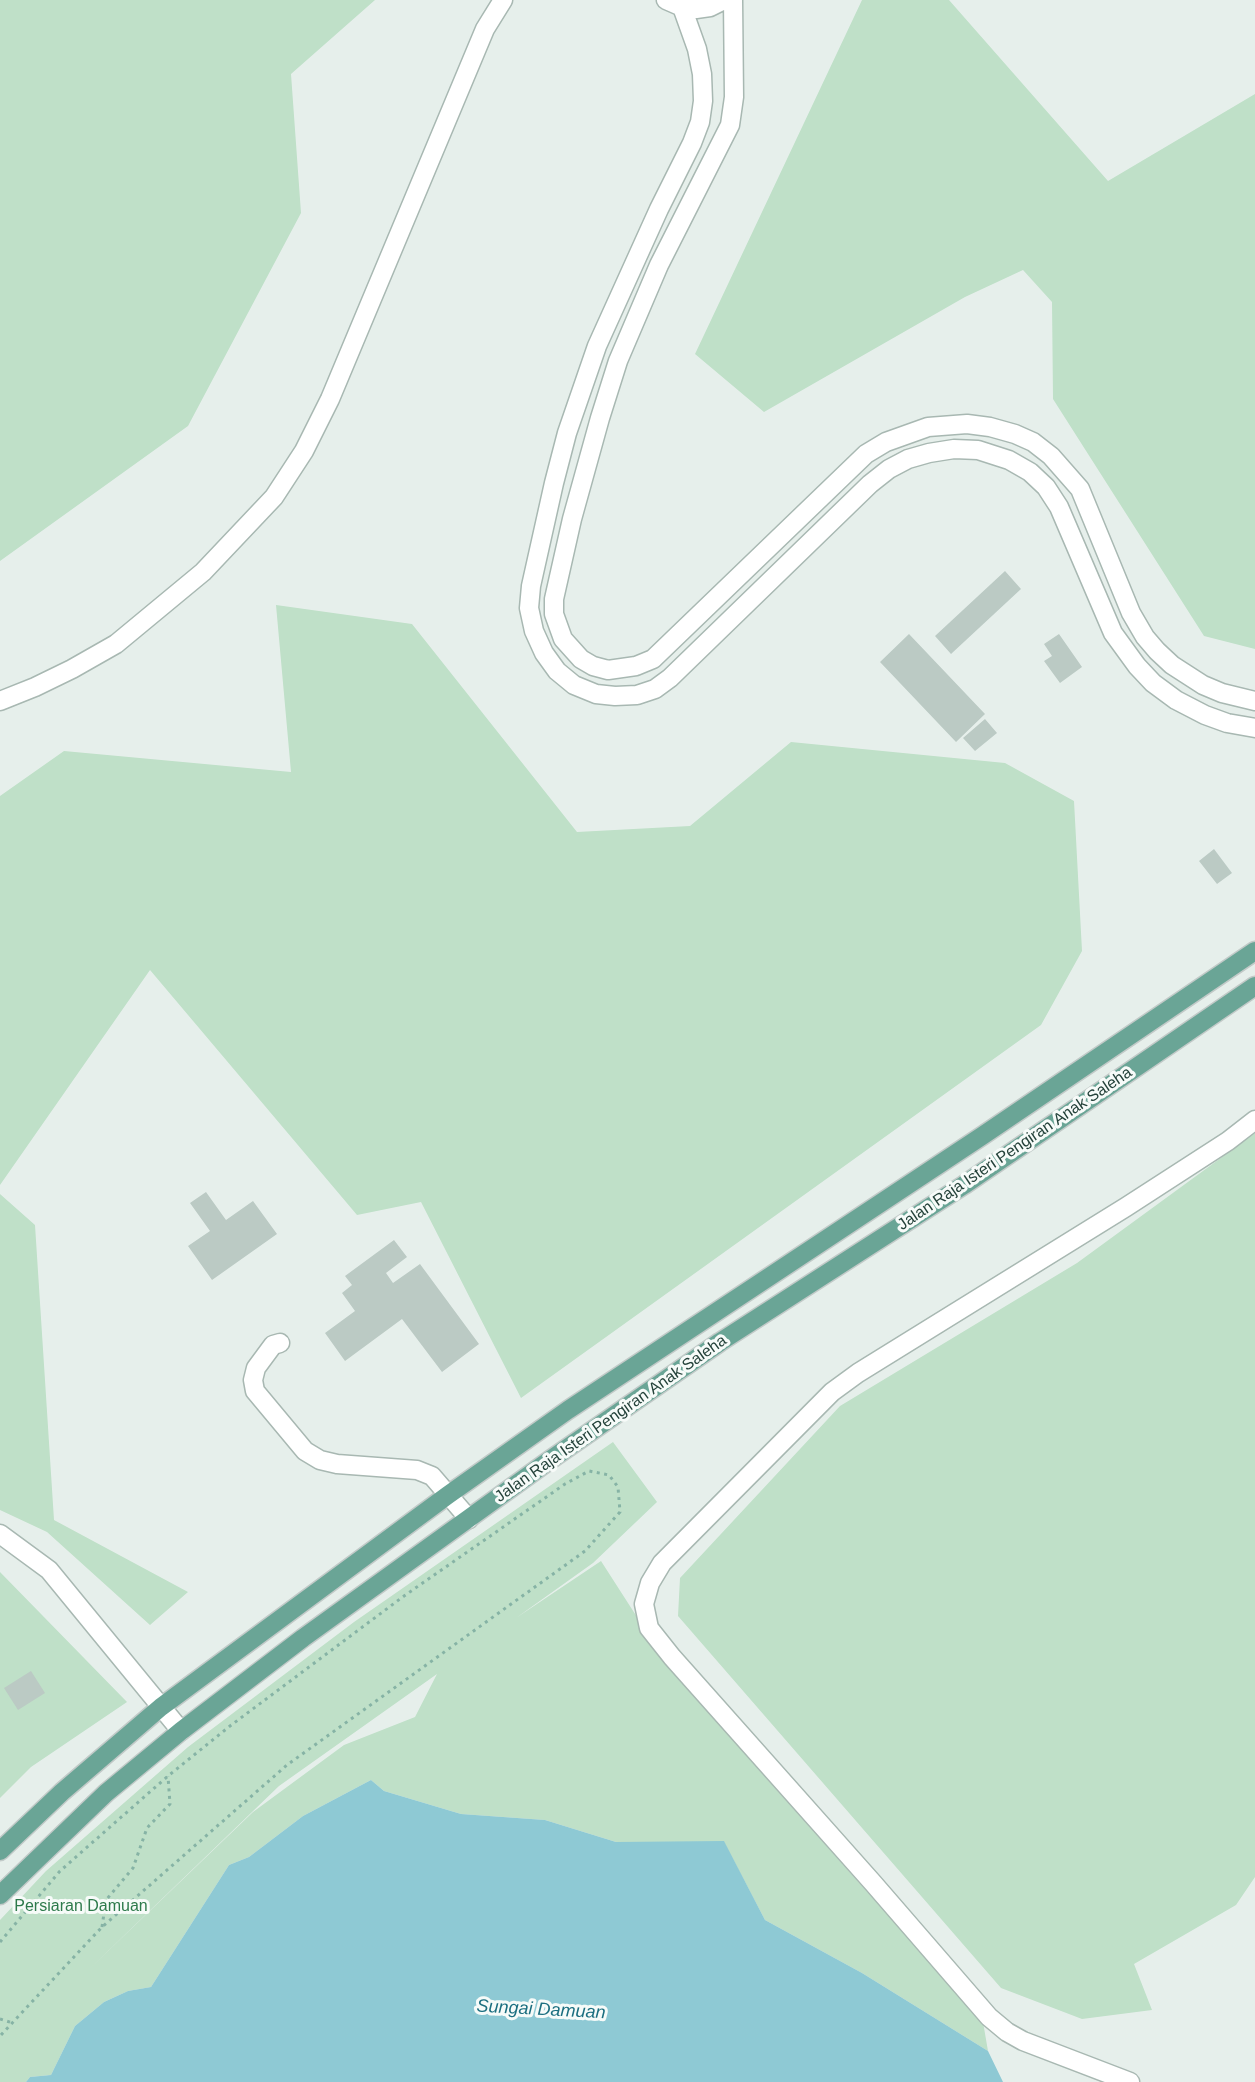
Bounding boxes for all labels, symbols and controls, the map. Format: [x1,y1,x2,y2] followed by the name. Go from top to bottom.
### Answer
[894,1063,1136,1235] street label: Jalan Raja Isteri Pengiran Anak Saleha
[491,1331,731,1507] street label: Jalan Raja Isteri Pengiran Anak Saleha
[14,1897,148,1917] park label: Persiaran Damuan
[476,1996,606,2024] water label: Sungai Damuan

